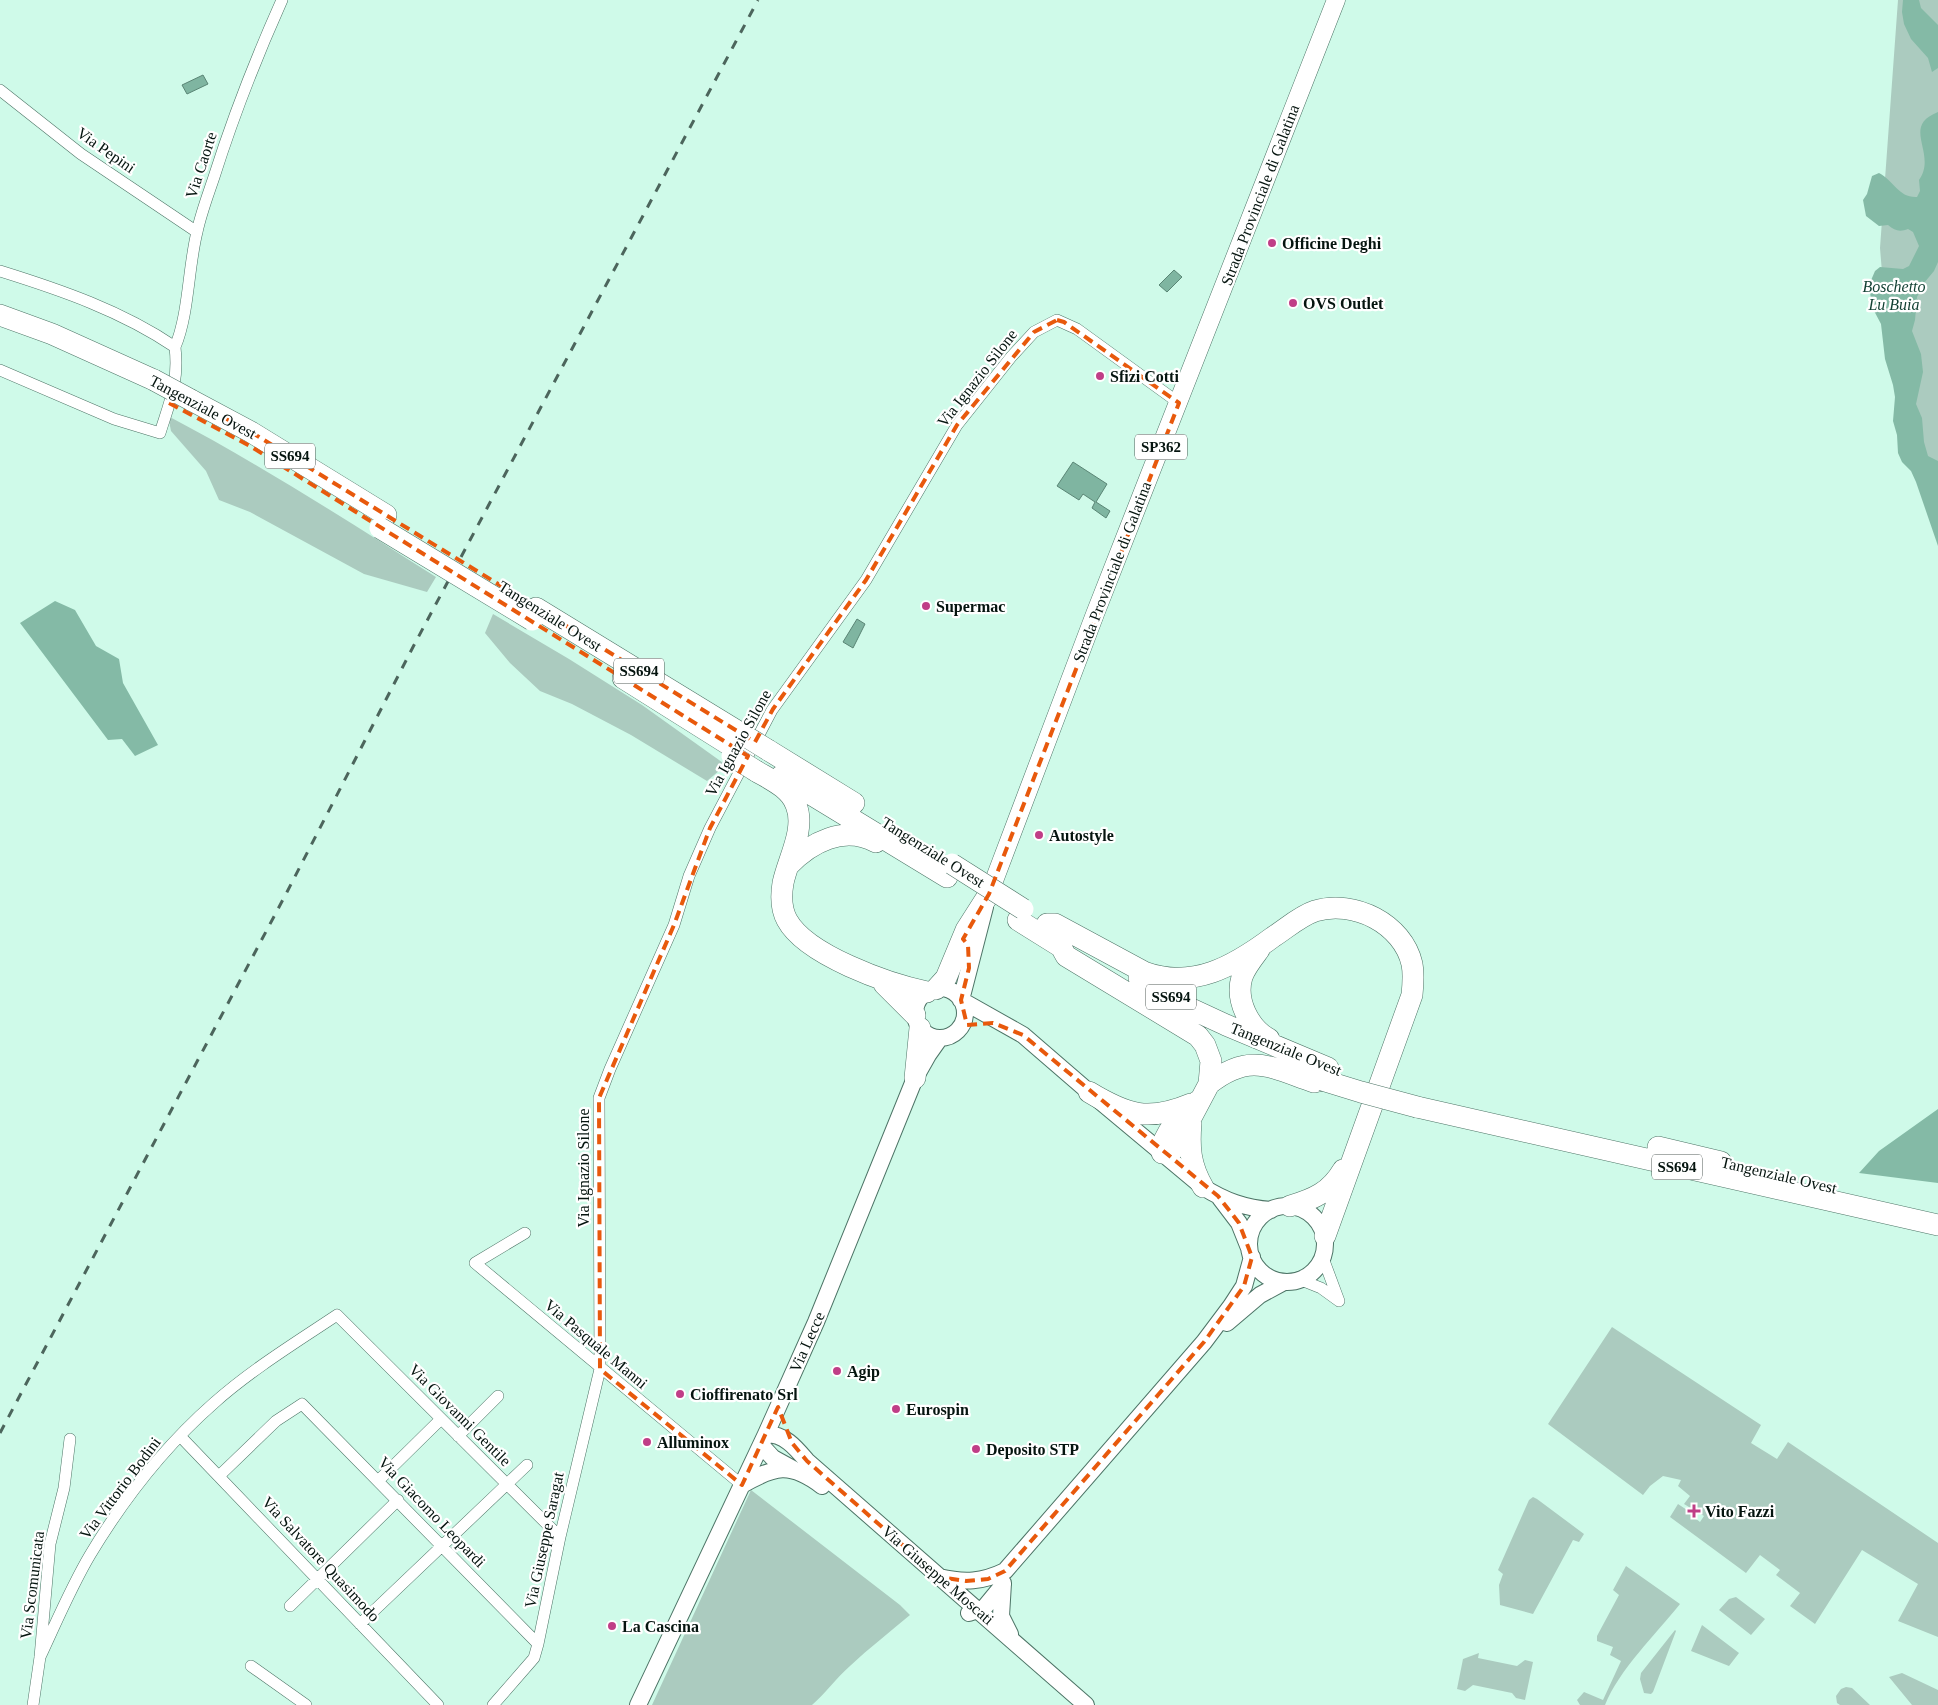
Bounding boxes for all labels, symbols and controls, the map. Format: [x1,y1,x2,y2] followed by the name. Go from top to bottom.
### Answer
[1218,102,1302,288] street label: Strada Provinciale di Galatina
[73,124,139,177] street label: Via Pepini
[182,130,220,200] street label: Via Caorte
[1282,235,1382,253] place label: Officine Deghi
[1266,237,1278,249] marker: Officine Deghi
[1862,278,1926,313] park label: Boschetto Lu Buia
[1303,295,1384,312] place label: OVS Outlet
[1287,297,1299,309] marker: OVS Outlet
[934,326,1021,431] street label: Via Ignazio Silone
[1110,368,1179,385] place label: Sfizi Cotti
[1094,370,1106,382] marker: Sfizi Cotti
[146,372,260,443] street label: Tangenziale Ovest
[1135,434,1187,460] road number: SP362
[265,444,315,468] road number: SS694
[1070,479,1154,665] street label: Strada Provinciale di Galatina
[495,577,605,656] street label: Tangenziale Ovest
[936,598,1005,616] place label: Supermac
[920,600,932,612] marker: Supermac
[614,658,664,684] road number: SS694
[702,687,775,800] street label: Via Ignazio Silone
[878,813,988,892] street label: Tangenziale Ovest
[1049,827,1114,845] place label: Autostyle
[1033,829,1045,841] marker: Autostyle
[1146,984,1196,1010] road number: SS694
[1228,1019,1345,1080] street label: Tangenziale Ovest
[575,1108,593,1228] street label: Via Ignazio Silone
[1719,1153,1839,1198] street label: Tangenziale Ovest
[1652,1154,1702,1180] road number: SS694
[541,1296,651,1393] street label: Via Pasquale Manni
[786,1309,828,1375] street label: Via Lecce
[406,1361,514,1469] street label: Via Giovanni Gentile
[847,1363,880,1381] place label: Agip
[831,1365,843,1377] marker: Agip
[690,1386,798,1403] place label: Cioffirenato Srl
[674,1388,686,1400] marker: Cioffirenato Srl
[906,1401,969,1419] place label: Eurospin
[890,1403,902,1415] marker: Eurospin
[76,1433,164,1542] street label: Via Vittorio Bodini
[657,1434,729,1451] place label: Alluminox
[641,1436,653,1448] marker: Alluminox
[986,1441,1079,1459] place label: Deposito STP
[970,1443,982,1455] marker: Deposito STP
[374,1453,489,1572] street label: Via Giacomo Leopardi
[521,1470,568,1610] street label: Via Giuseppe Saragat
[259,1493,383,1625] street label: Via Salvatore Quasimodo
[1705,1503,1775,1520] place label: Vito Fazzi
[1687,1504,1701,1518] marker: Vito Fazzi
[878,1522,998,1629] street label: Via Giuseppe Moscati
[17,1530,47,1640] street label: Via Scomunicata
[622,1618,699,1635] place label: La Cascina
[606,1620,618,1632] marker: La Cascina

